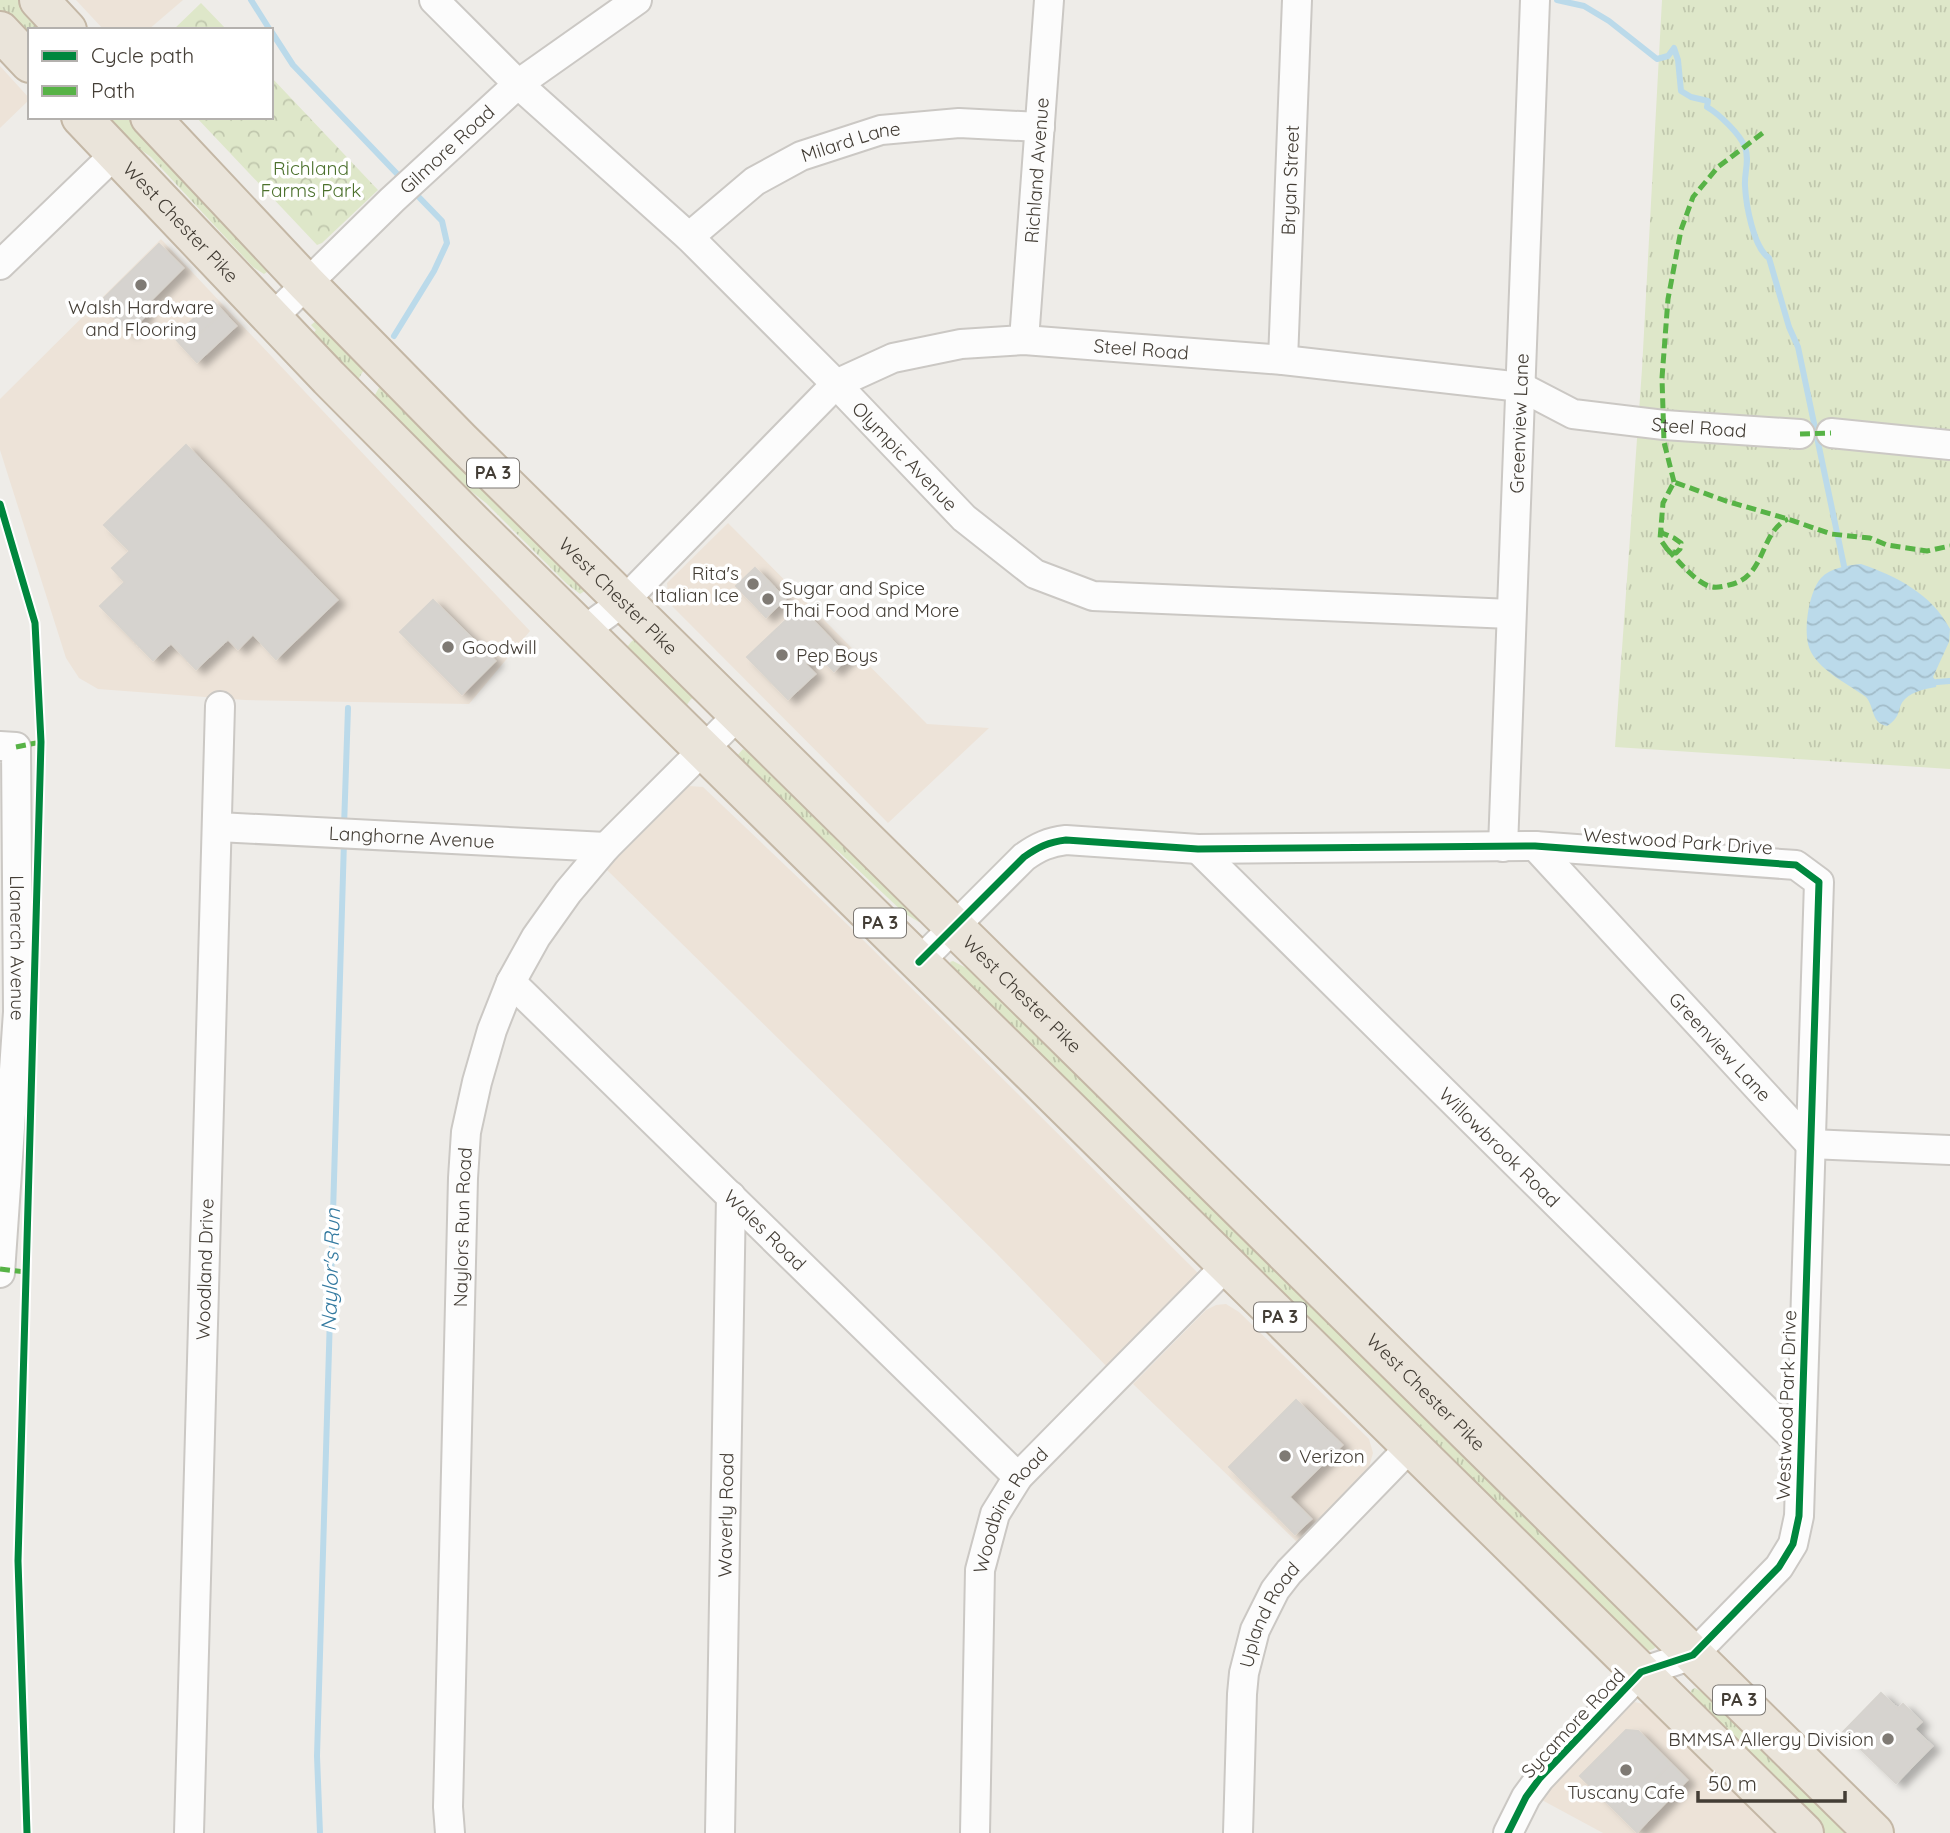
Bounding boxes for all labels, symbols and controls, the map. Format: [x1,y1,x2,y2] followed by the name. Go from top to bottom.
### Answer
[28,28,273,119] legend
[91,42,194,68] text: Cycle path
[91,77,135,103] text: Path
[1019,97,1054,244] street label: Richland Avenue
[395,100,499,199] street label: Gilmore Road
[798,116,901,167] street label: Milard Lane
[1276,125,1304,236] street label: Bryan Street
[261,156,361,202] park label: Richland Farms Park
[118,157,244,288] street label: West Chester Pike
[133,277,149,293] marker: Walsh Hardware and Flooring
[68,295,214,341] place label: Walsh Hardware and Flooring
[1093,333,1190,365] street label: Steel Road
[1504,353,1534,494] street label: Greenview Lane
[847,396,963,516] street label: Olympic Avenue
[1650,412,1747,442] street label: Steel Road
[467,458,519,488] road number: PA 3
[554,532,683,660] street label: West Chester Pike
[655,561,739,607] place label: Rita's Italian Ice
[745,576,761,592] marker: Rita's Italian Ice
[782,576,959,622] place label: Sugar and Spice Thai Food and More
[760,591,776,607] marker: Sugar and Spice Thai Food and More
[462,635,537,659] place label: Goodwill
[440,639,456,655] marker: Goodwill
[796,643,878,667] place label: Pep Boys
[774,647,790,663] marker: Pep Boys
[328,821,495,853] street label: Langhorne Avenue
[1582,822,1774,860] street label: Westwood Park Drive
[5,875,30,1022] street label: Llanerch Avenue
[854,908,906,938] road number: PA 3
[958,930,1087,1058] street label: West Chester Pike
[1664,987,1777,1106] street label: Greenview Lane
[1434,1082,1565,1212] street label: Willowbrook Road
[448,1147,477,1307] street label: Naylors Run Road
[719,1184,811,1276] street label: Wales Road
[191,1198,218,1340] street label: Woodland Drive
[315,1207,345,1332] water label: Naylor's Run
[1254,1302,1306,1332] road number: PA 3
[1771,1310,1801,1500] street label: Westwood Park Drive
[1362,1328,1491,1456] street label: West Chester Pike
[968,1442,1053,1576] street label: Woodbine Road
[1299,1444,1365,1468] place label: Verizon
[1277,1448,1293,1464] marker: Verizon
[712,1452,739,1578] street label: Waverly Road
[1234,1557,1304,1670] street label: Upland Road
[1516,1663,1630,1783] street label: Sycamore Road
[1713,1686,1765,1714] road number: PA 3
[1668,1727,1874,1751] place label: BMMSA Allergy Division
[1880,1731,1896,1747] marker: BMMSA Allergy Division
[1698,1759,1845,1803] scale bar
[1618,1762,1634,1778] marker: Tuscany Cafe
[1708,1770,1757,1796] text: 50 m
[1567,1780,1685,1804] place label: Tuscany Cafe

